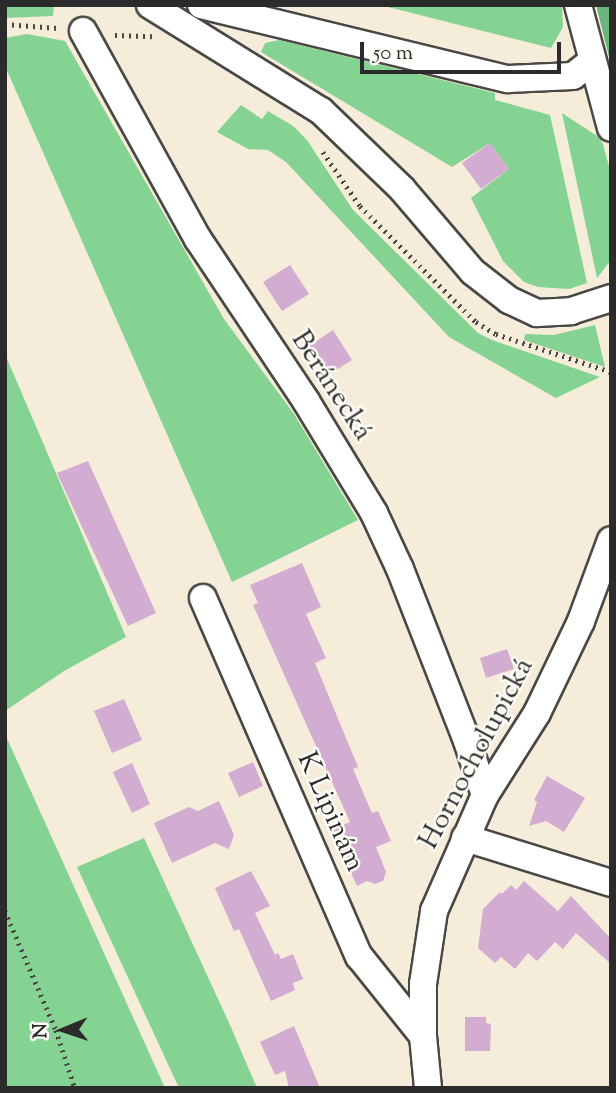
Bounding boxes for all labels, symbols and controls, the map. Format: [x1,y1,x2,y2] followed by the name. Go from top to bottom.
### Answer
[364,28,565,72] scale bar
[373,39,413,69] text: 50 m
[283,325,379,447] street label: Beránecká
[413,653,541,855] street label: Hornocholupická
[289,747,371,877] street label: K Lipinám
[28,995,98,1065] north arrow
[28,1023,55,1039] text: N

